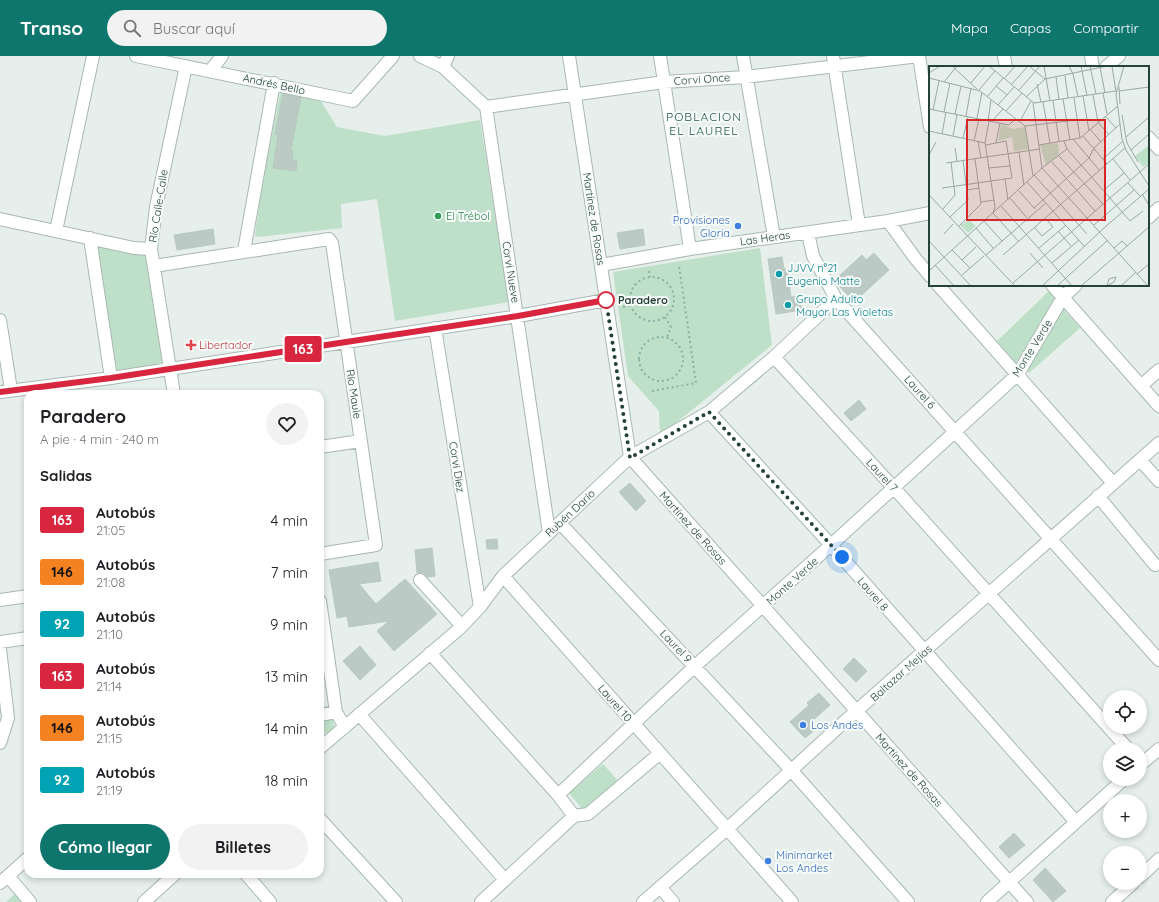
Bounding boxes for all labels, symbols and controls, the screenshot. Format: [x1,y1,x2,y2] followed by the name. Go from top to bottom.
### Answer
[107,10,387,46] search box
[20,16,83,40] text: Transo
[121,17,143,39] icon: search
[153,19,235,38] text: Buscar aquí
[951,19,988,37] text: Mapa
[1010,19,1051,37] text: Capas
[1073,19,1139,37] text: Compartir
[929,66,1149,286] inset map
[673,70,731,88] street label: Corvi Once
[241,71,307,98] street label: Andrés Bello
[666,109,742,138] district label: POBLACION EL LAUREL
[145,169,171,243] street label: Río Calle-Calle
[580,172,608,266] street label: Martínez de Rosas
[446,209,490,223] place label: El Trébol
[433,211,443,221] marker: El Trébol
[673,213,730,240] place label: Provisiones Gloria
[733,221,743,231] marker: Provisiones Gloria
[739,228,791,248] street label: Las Heras
[499,240,523,304] street label: Corvi Nueve
[787,261,860,288] place label: JJVV n°21 Eugenio Matte
[774,269,784,279] marker: JJVV n°21 Eugenio Matte
[597,291,615,309] marker: Paradero
[796,292,893,319] place label: Grupo Adulto Mayor Las Violetas
[618,293,668,307] place label: Paradero
[783,300,793,310] marker: Grupo Adulto Mayor Las Violetas
[1009,317,1055,379] street label: Monte Verde
[280,336,326,362] line badge: 163
[199,338,253,352] place label: Libertador
[186,340,196,350] marker: Libertador
[293,340,313,358] text: 163
[343,368,365,420] street label: Río Maule
[901,372,939,412] street label: Laurel 6
[266,403,308,445] button: heart
[40,404,126,428] text: Paradero
[40,431,159,447] text: A pie · 4 min · 240 m
[446,440,468,494] street label: Corvi Diez
[863,456,901,495] street label: Laurel 7
[40,466,92,485] text: Salidas
[542,486,598,540] street label: Rubén Darío
[656,488,730,568] street label: Martínez de Rosas
[96,503,155,522] text: Autobús
[52,511,72,529] text: 163
[270,511,308,530] text: 4 min
[96,522,125,538] text: 21:05
[832,547,852,567] your location
[763,554,821,608] street label: Monte Verde
[96,555,155,574] text: Autobús
[51,563,73,581] text: 146
[271,563,308,582] text: 7 min
[96,574,125,590] text: 21:08
[854,574,892,614] street label: Laurel 8
[96,607,155,626] text: Autobús
[54,615,70,633] text: 92
[270,615,308,634] text: 9 min
[96,626,123,642] text: 21:10
[657,626,695,666] street label: Laurel 9
[867,642,935,704] street label: Baltazar Mejías
[96,659,155,678] text: Autobús
[52,667,72,685] text: 163
[265,667,308,686] text: 13 min
[96,678,122,694] text: 21:14
[595,681,635,725] street label: Laurel 10
[1103,690,1147,890] map controls
[1103,690,1147,734] button: locate
[96,711,155,730] text: Autobús
[811,718,863,732] place label: Los Andes
[51,719,73,737] text: 146
[265,719,308,738] text: 14 min
[798,720,808,730] marker: Los Andes
[96,730,122,746] text: 21:15
[872,730,946,810] street label: Martínez de Rosas
[1103,742,1147,786] button: layers
[96,763,155,782] text: Autobús
[54,771,70,789] text: 92
[265,771,308,790] text: 18 min
[96,782,123,798] text: 21:19
[1103,794,1147,838] button: +
[40,824,170,870] button: Cómo llegar
[178,824,308,870] button: Billetes
[1103,846,1147,890] button: −
[776,848,833,875] place label: Minimarket Los Andes
[763,856,773,866] marker: Minimarket Los Andes

